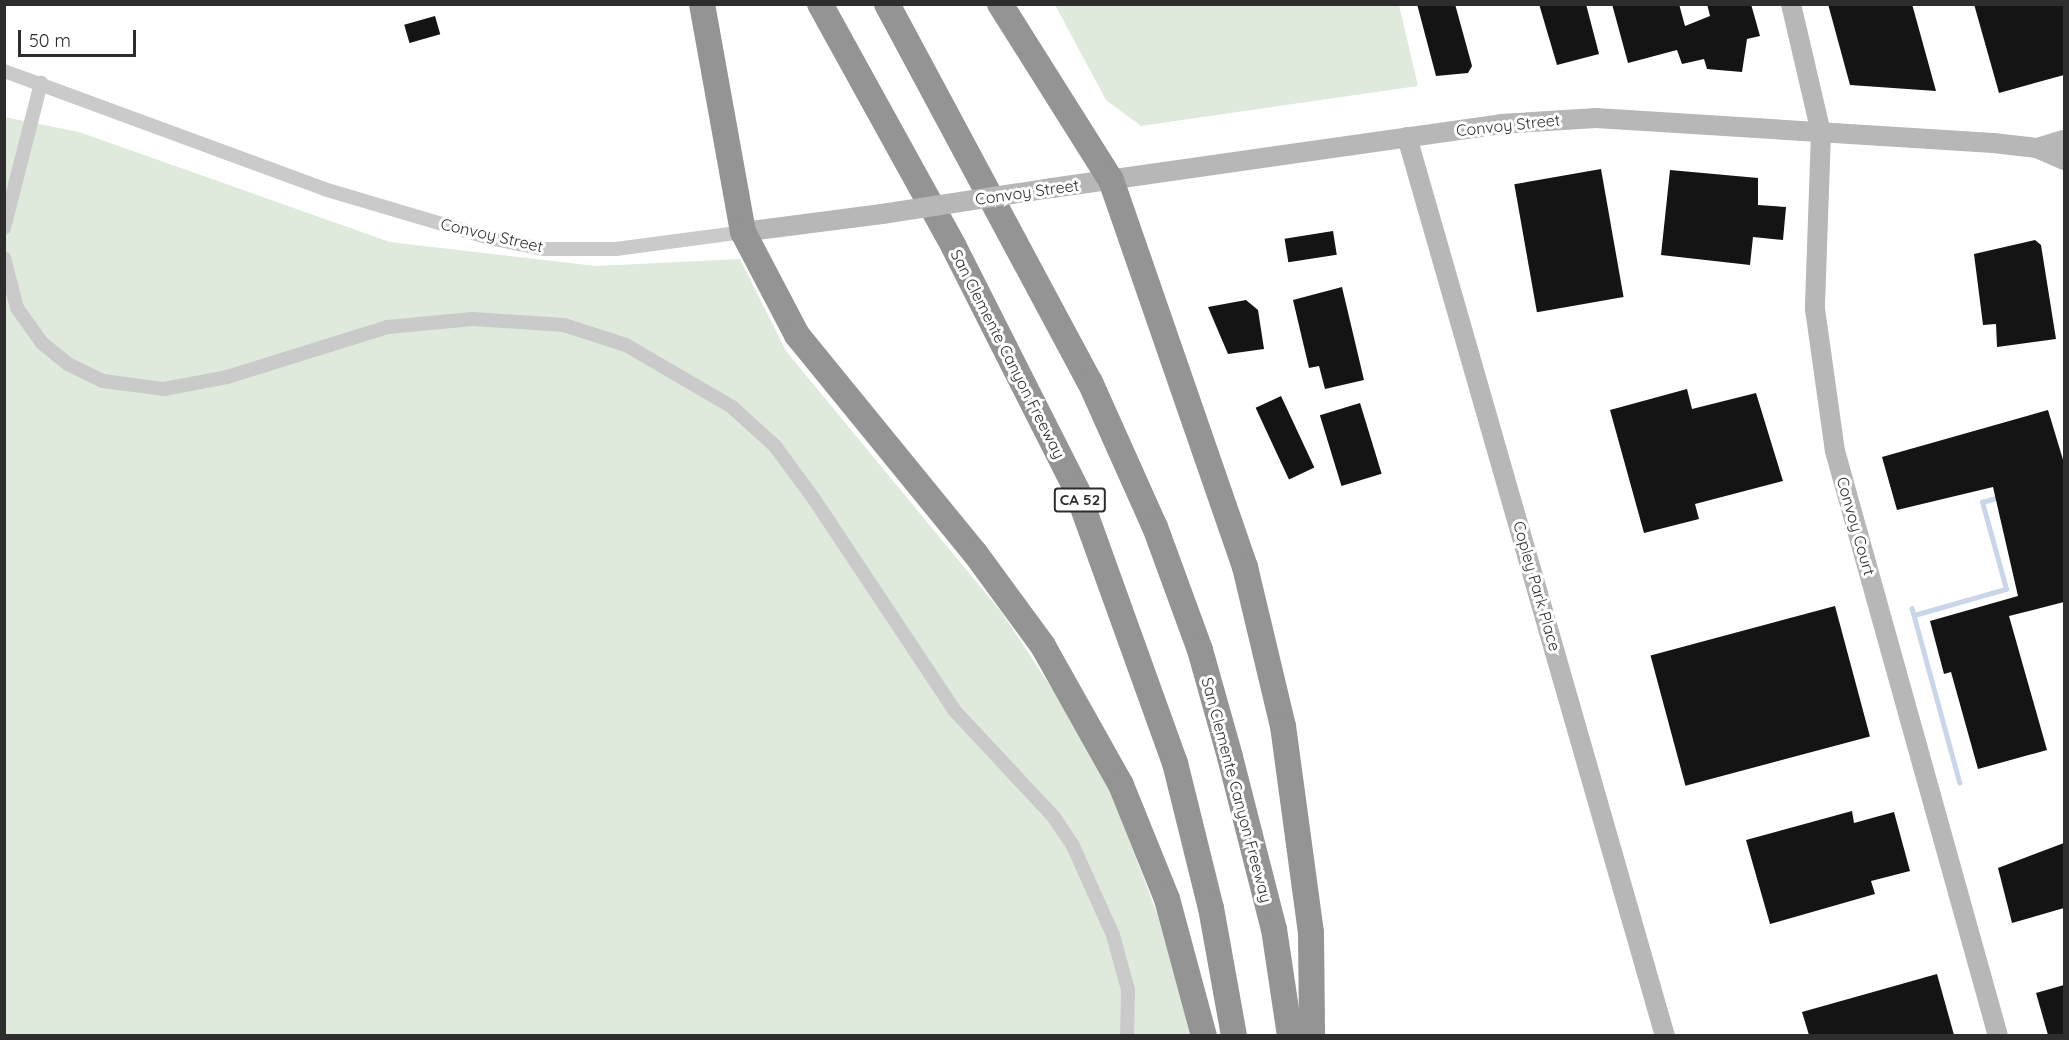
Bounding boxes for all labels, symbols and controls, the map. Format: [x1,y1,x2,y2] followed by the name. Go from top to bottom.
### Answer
[21,18,140,56] scale bar
[29,29,71,52] text: 50 m
[1455,110,1561,140] street label: Convoy Street
[974,175,1080,209] street label: Convoy Street
[439,214,545,256] street label: Convoy Street
[947,246,1069,462] street label: San Clemente Canyon Freeway
[1833,475,1879,577] street label: Convoy Court
[1053,488,1107,512] road number: CA 52
[1509,519,1565,653] street label: Copley Park Place
[1198,675,1276,905] street label: San Clemente Canyon Freeway

